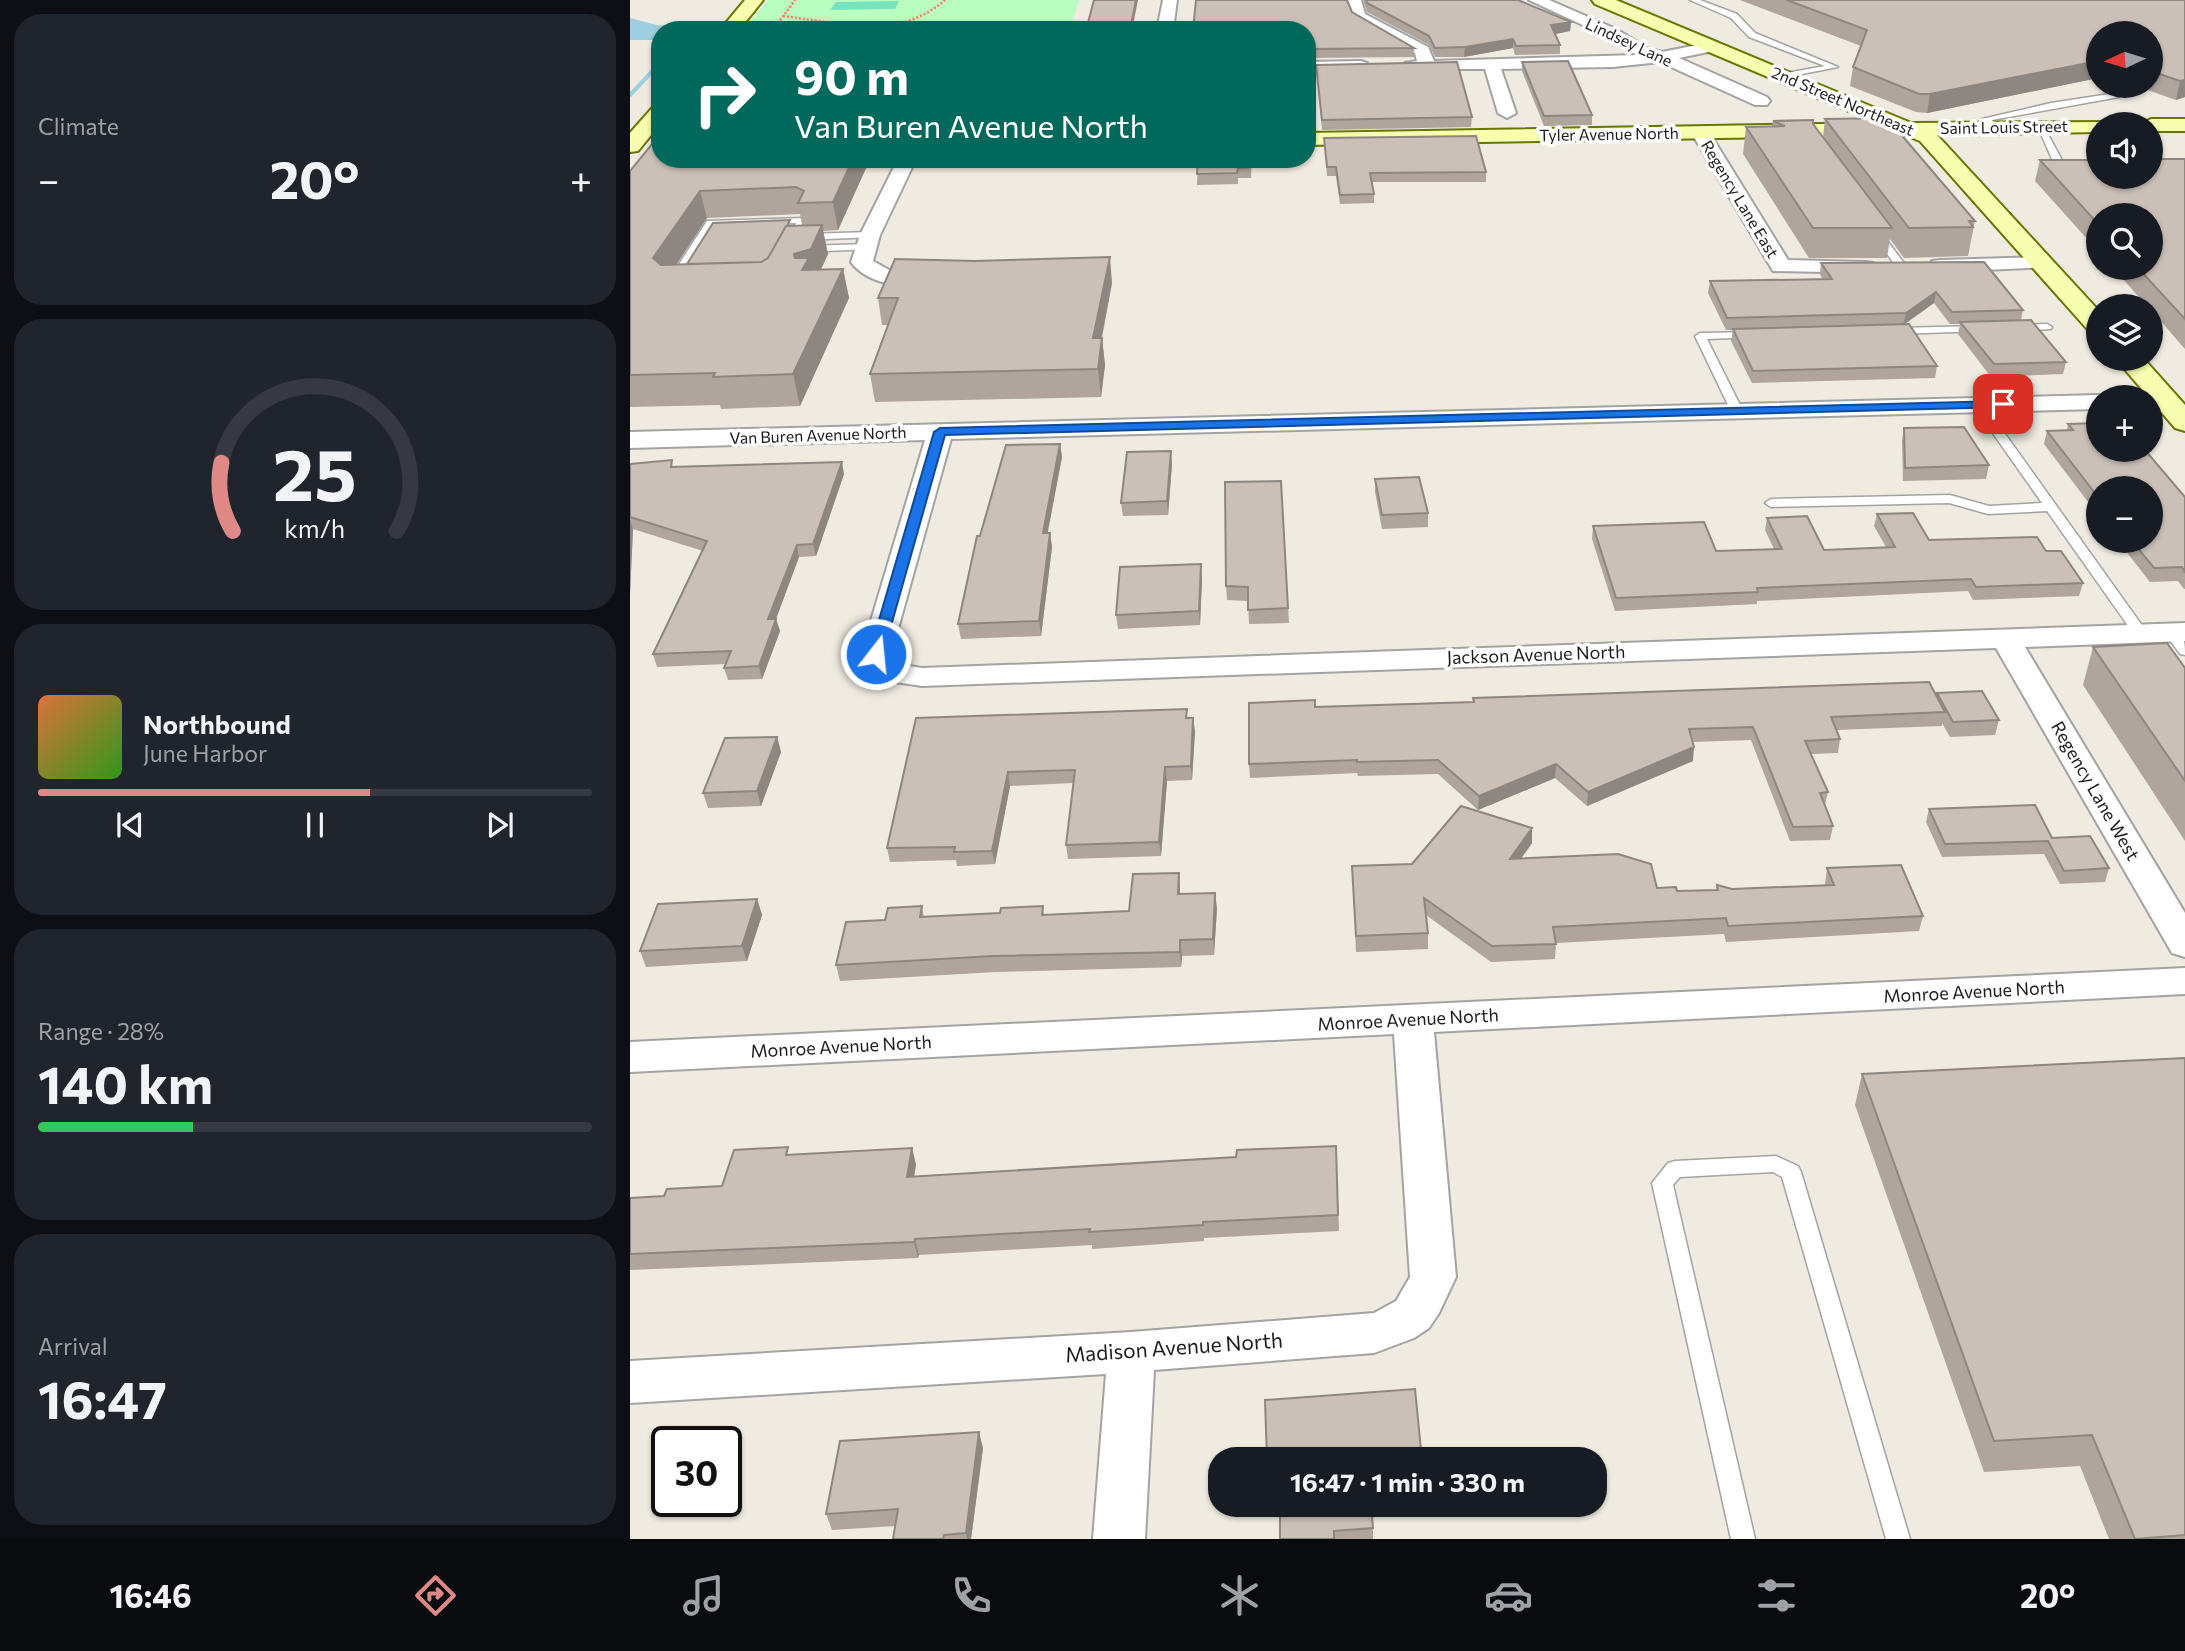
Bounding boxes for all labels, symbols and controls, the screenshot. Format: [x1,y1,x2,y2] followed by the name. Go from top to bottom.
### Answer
[1583,13,1676,70] street label: Lindsey Lane
[2086,21,2163,98] north arrow
[2086,21,2163,553] map controls
[794,45,909,105] text: 90 m
[679,49,770,140] icon: right
[1769,62,1918,139] street label: 2nd Street Northeast
[794,105,1148,145] text: Van Buren Avenue North
[38,112,119,140] text: Climate
[2086,112,2163,189] button: sound
[1940,116,2069,137] street label: Saint Louis Street
[1539,123,1679,144] street label: Tyler Avenue North
[1698,136,1783,261] street label: Regency Lane East
[270,146,360,210] text: 20°
[38,155,60,202] text: −
[570,155,592,202] text: +
[2086,203,2163,280] button: search
[2086,294,2163,371] button: layers
[1973,374,2033,434] pin
[1984,385,2022,423] icon: arrive
[2086,385,2163,462] button: +
[729,422,907,447] street label: Van Buren Avenue North
[273,427,357,516] text: 25
[2086,476,2163,553] button: −
[285,512,345,542] text: km/h
[839,617,913,691] position arrow
[1446,640,1626,668] street label: Jackson Avenue North
[143,708,291,739] text: Northbound
[2047,717,2145,864] street label: Regency Lane West
[143,739,267,767] text: June Harbor
[111,806,149,844] icon: previous
[296,806,334,844] icon: pause
[481,806,519,844] icon: next
[1883,975,2065,1007] street label: Monroe Avenue North
[1317,1003,1499,1035] street label: Monroe Avenue North
[38,1017,164,1045] text: Range · 28%
[750,1030,932,1062] street label: Monroe Avenue North
[38,1051,213,1115] text: 140 km
[1064,1326,1284,1367] street label: Madison Avenue North
[38,1332,108,1360] text: Arrival
[38,1366,167,1430] text: 16:47
[651,1426,742,1517] speed limit sign: 30
[1290,1466,1525,1497] text: 16:47 · 1 min · 330 m
[411,1571,460,1620] icon: directions
[679,1571,728,1620] icon: music
[947,1571,996,1620] icon: phone
[1215,1571,1264,1620] icon: climate
[1484,1571,1533,1620] icon: car
[1752,1571,1801,1620] icon: filters
[110,1575,192,1615] text: 16:46
[2020,1575,2075,1615] text: 20°

